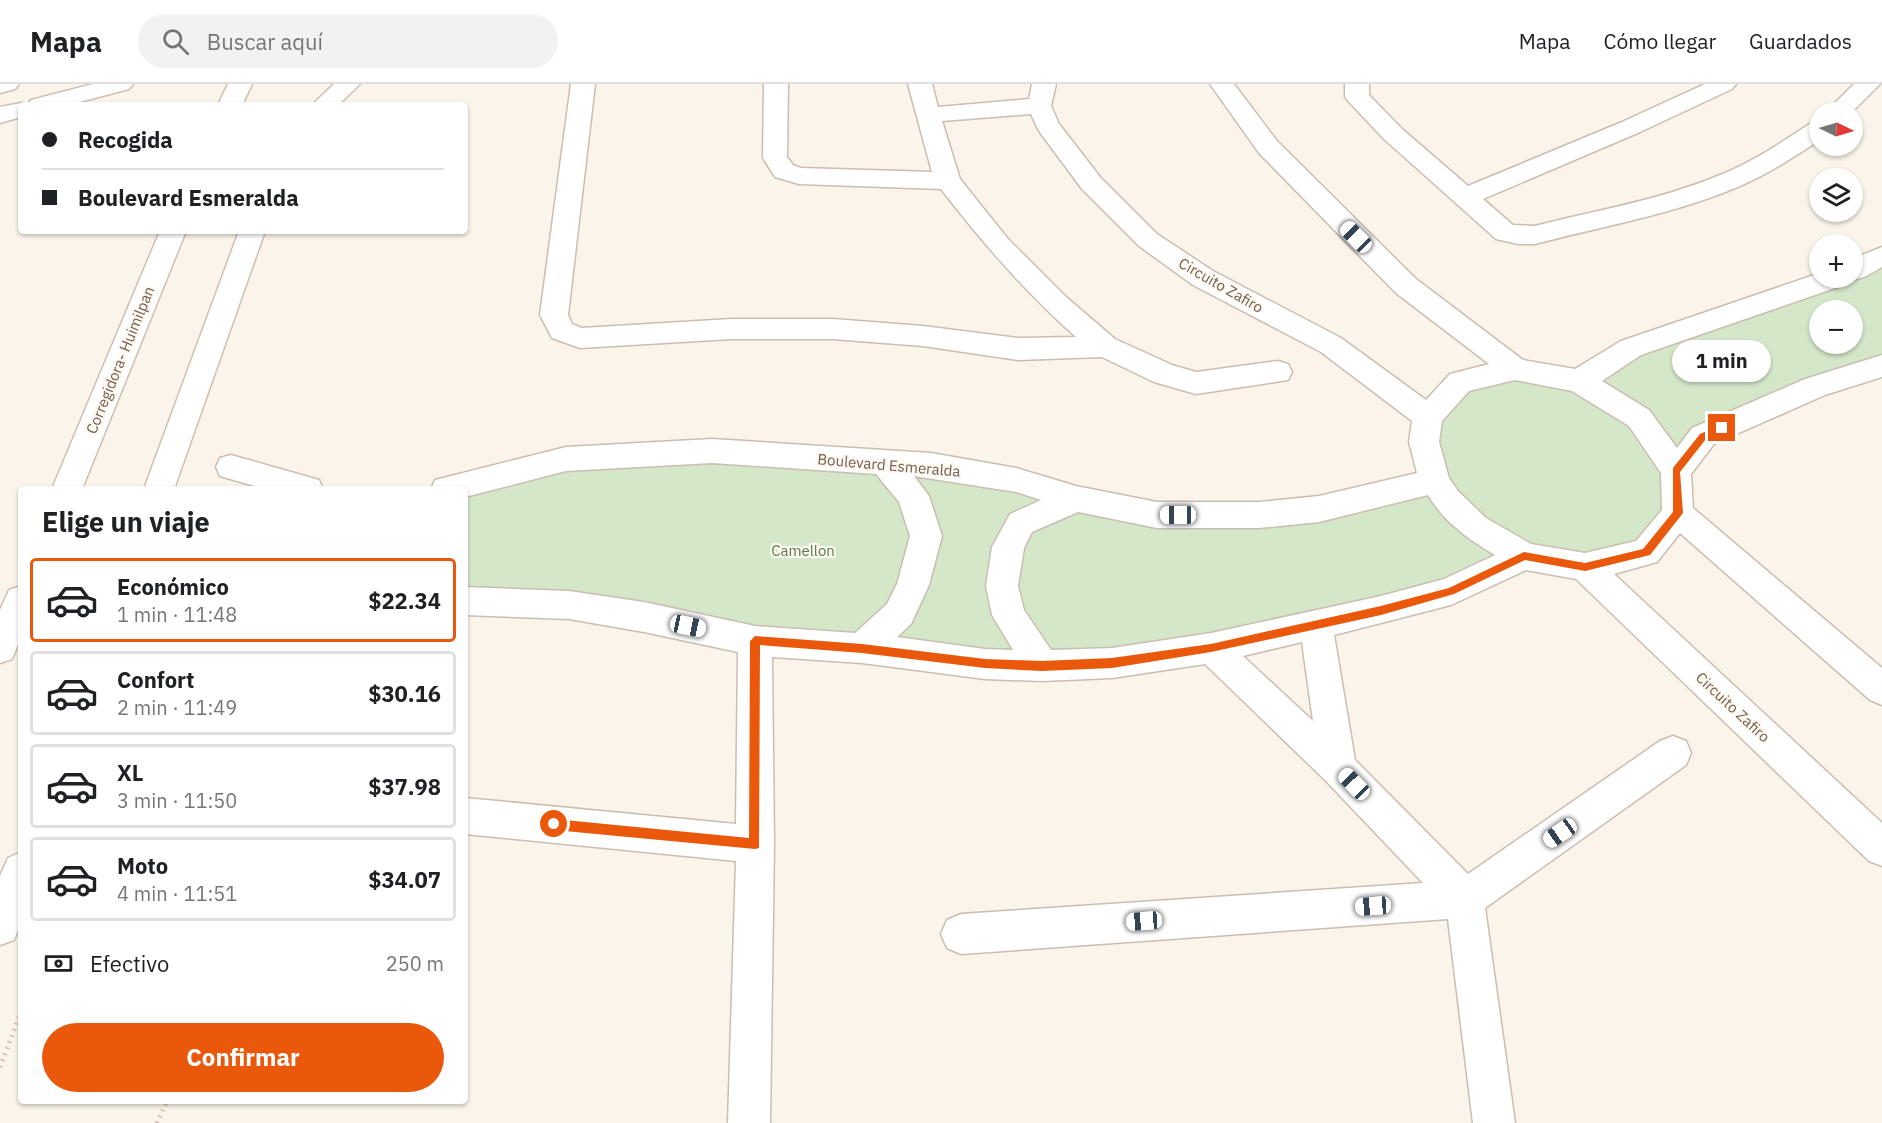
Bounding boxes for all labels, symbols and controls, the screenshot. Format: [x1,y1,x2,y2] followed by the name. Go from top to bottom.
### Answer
[138,14,558,68] search box
[30,23,102,60] text: Mapa
[159,25,192,58] icon: search
[207,27,323,56] text: Buscar aquí
[1519,27,1570,55] text: Mapa
[1603,27,1716,55] text: Cómo llegar
[1749,27,1852,55] text: Guardados
[1809,102,1863,156] north arrow
[1809,102,1863,354] map controls
[78,125,173,154] text: Recogida
[1809,168,1863,222] button: layers
[78,183,299,212] text: Boulevard Esmeralda
[1337,218,1375,256] car
[1809,234,1863,288] button: +
[1175,253,1267,317] street label: Circuito Zafiro
[82,283,158,437] street label: Corregidora- Huimilpan
[1809,300,1863,354] button: −
[1672,341,1772,383] callout: 1 min
[1695,347,1748,374] text: 1 min
[1708,414,1735,441] route end
[817,449,961,481] street label: Boulevard Esmeralda
[42,504,210,539] text: Elige un viaje
[1160,506,1196,524] car
[771,541,835,560] park label: Camellon
[117,572,229,601] text: Económico
[45,573,99,627] icon: car
[368,586,441,615] text: $22.34
[117,601,237,628] text: 1 min · 11:48
[669,613,707,639] car
[117,665,195,694] text: Confort
[45,666,99,720] icon: car
[1692,668,1774,746] street label: Circuito Zafiro
[368,679,441,708] text: $30.16
[117,694,237,721] text: 2 min · 11:49
[117,758,143,787] text: XL
[45,759,99,813] icon: car
[1335,765,1373,803] car
[368,772,441,801] text: $37.98
[117,787,237,814] text: 3 min · 11:50
[540,810,567,837] route start
[1540,815,1580,851] car
[117,851,168,880] text: Moto
[45,852,99,906] icon: car
[368,865,441,894] text: $34.07
[117,880,237,907] text: 4 min · 11:51
[1354,896,1392,916] car
[1125,911,1163,931] car
[42,947,75,980] icon: cash
[90,949,169,978] text: Efectivo
[386,950,444,977] text: 250 m
[42,1023,444,1092] button: Confirmar

